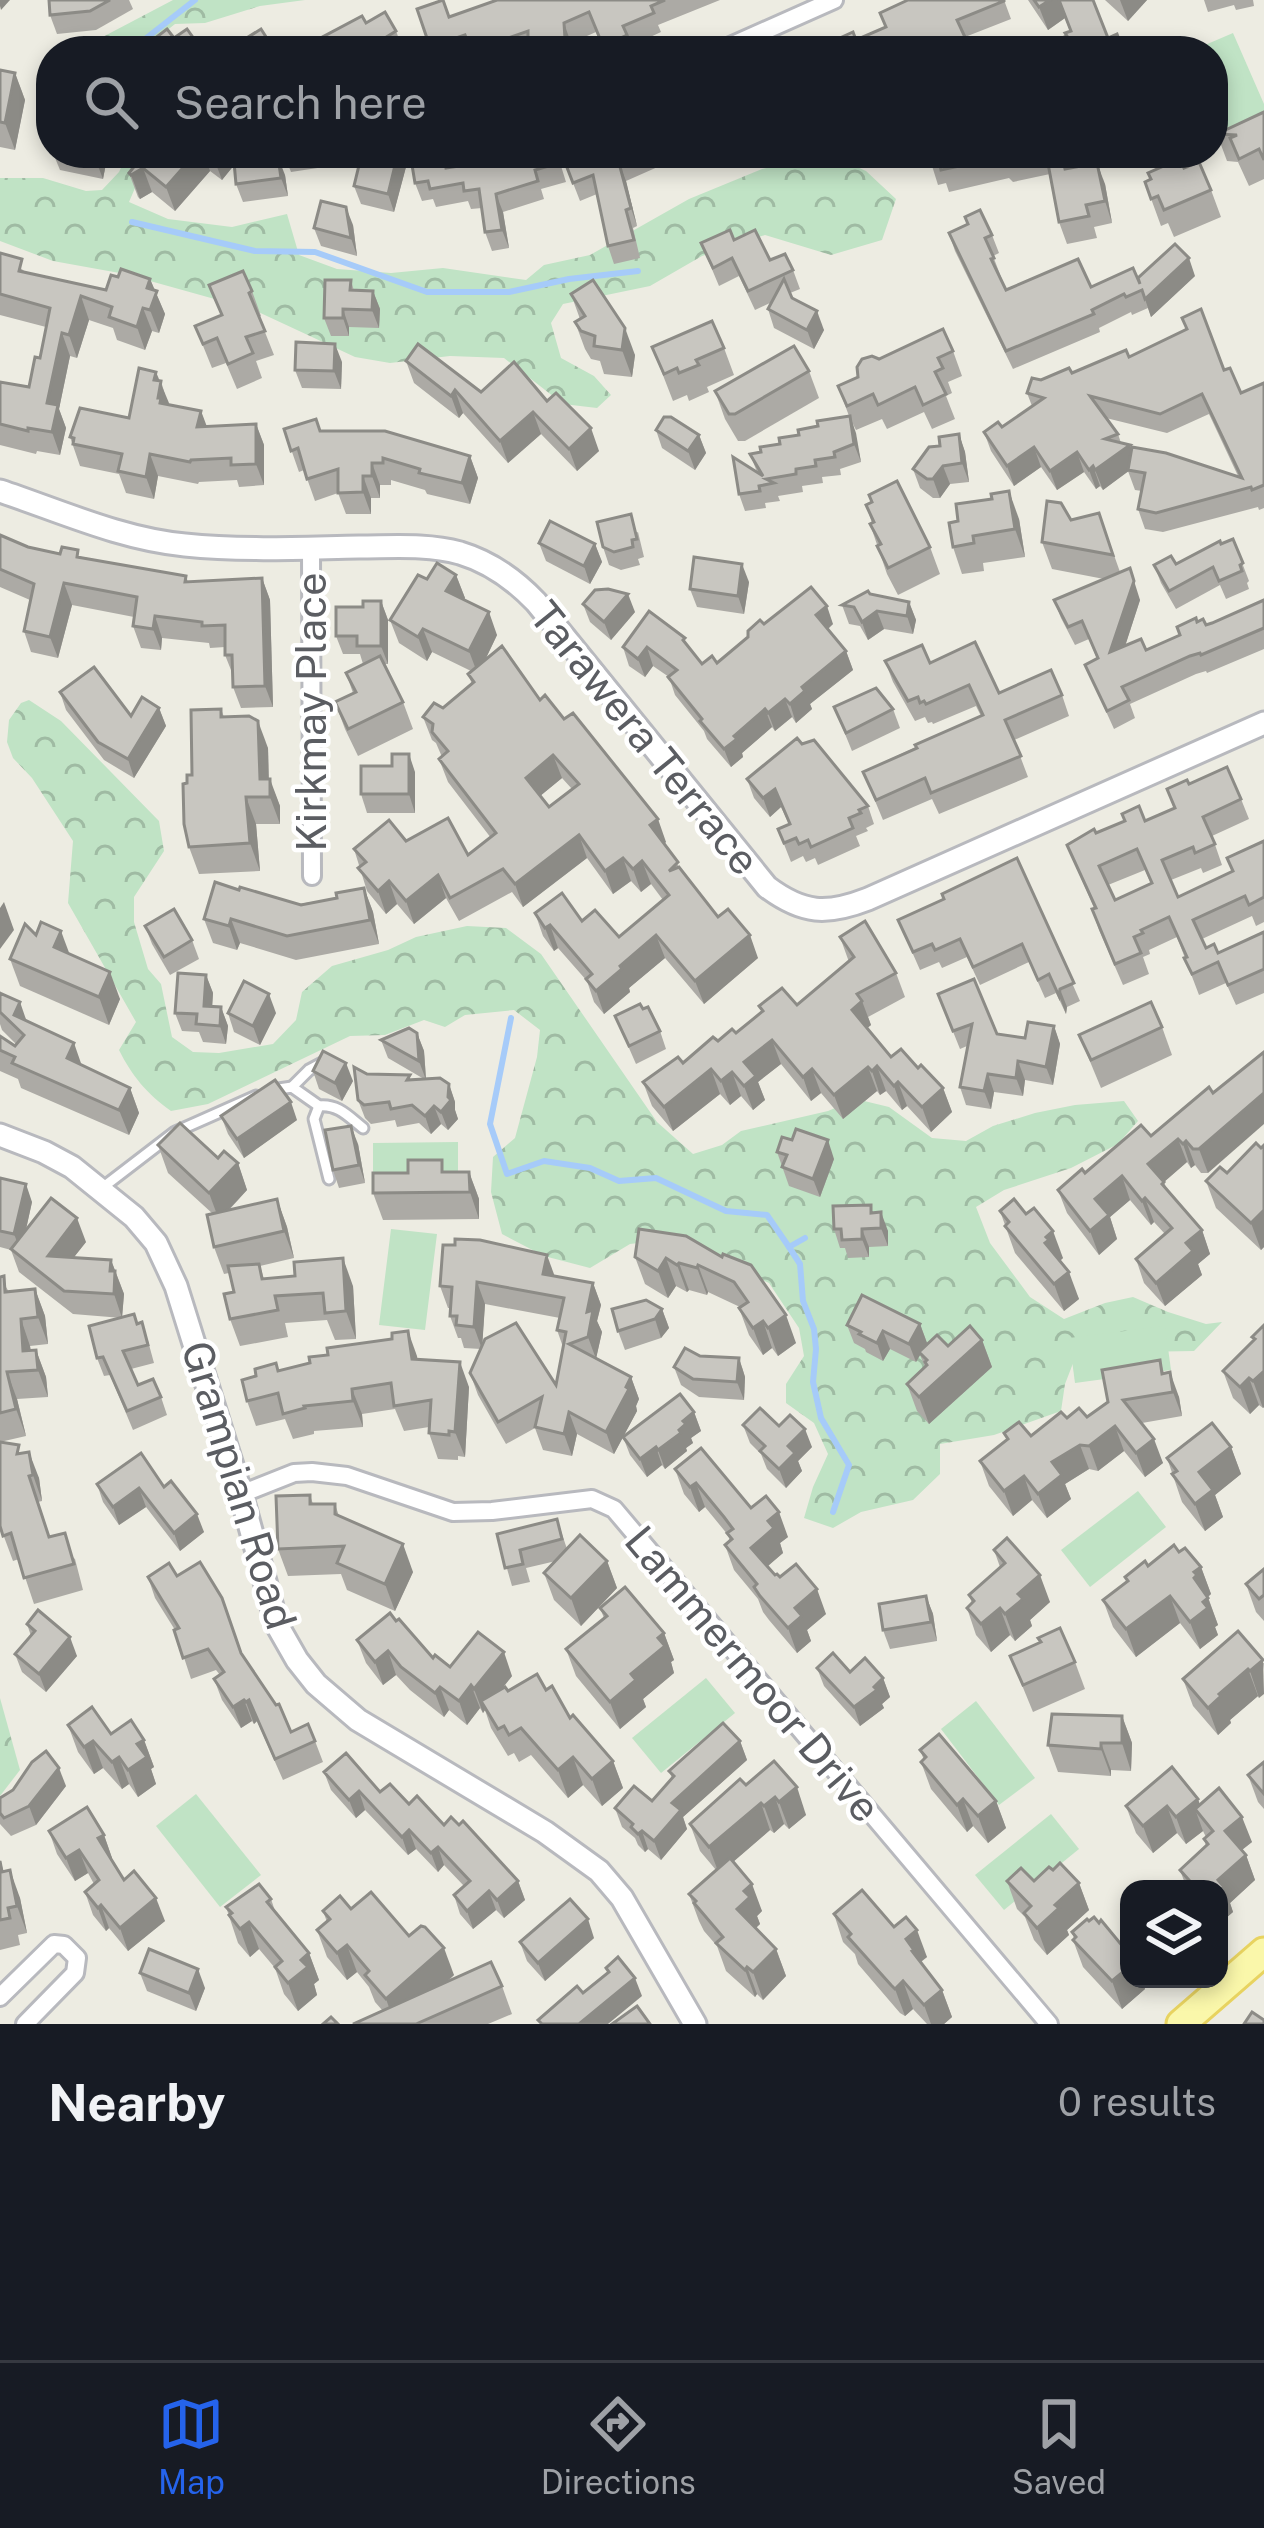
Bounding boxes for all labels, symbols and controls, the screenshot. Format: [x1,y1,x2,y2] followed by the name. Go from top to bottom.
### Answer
[36,36,1228,168] search box
[78,69,144,135] icon: search
[174,76,427,129] text: Search here
[286,572,335,852] street label: Kirkmay Place
[520,591,770,884] street label: Tarawera Terrace
[172,1335,307,1635] street label: Grampian Road
[615,1516,891,1831] street label: Lammermoor Drive
[1120,1880,1228,1988] map controls
[1120,1880,1228,1988] button: layers
[48,2073,225,2132] text: Nearby
[1058,2079,1216,2125] text: 0 results
[158,2391,225,2501] tab: Map
[541,2391,696,2501] tab: Directions
[1012,2391,1106,2501] tab: Saved

